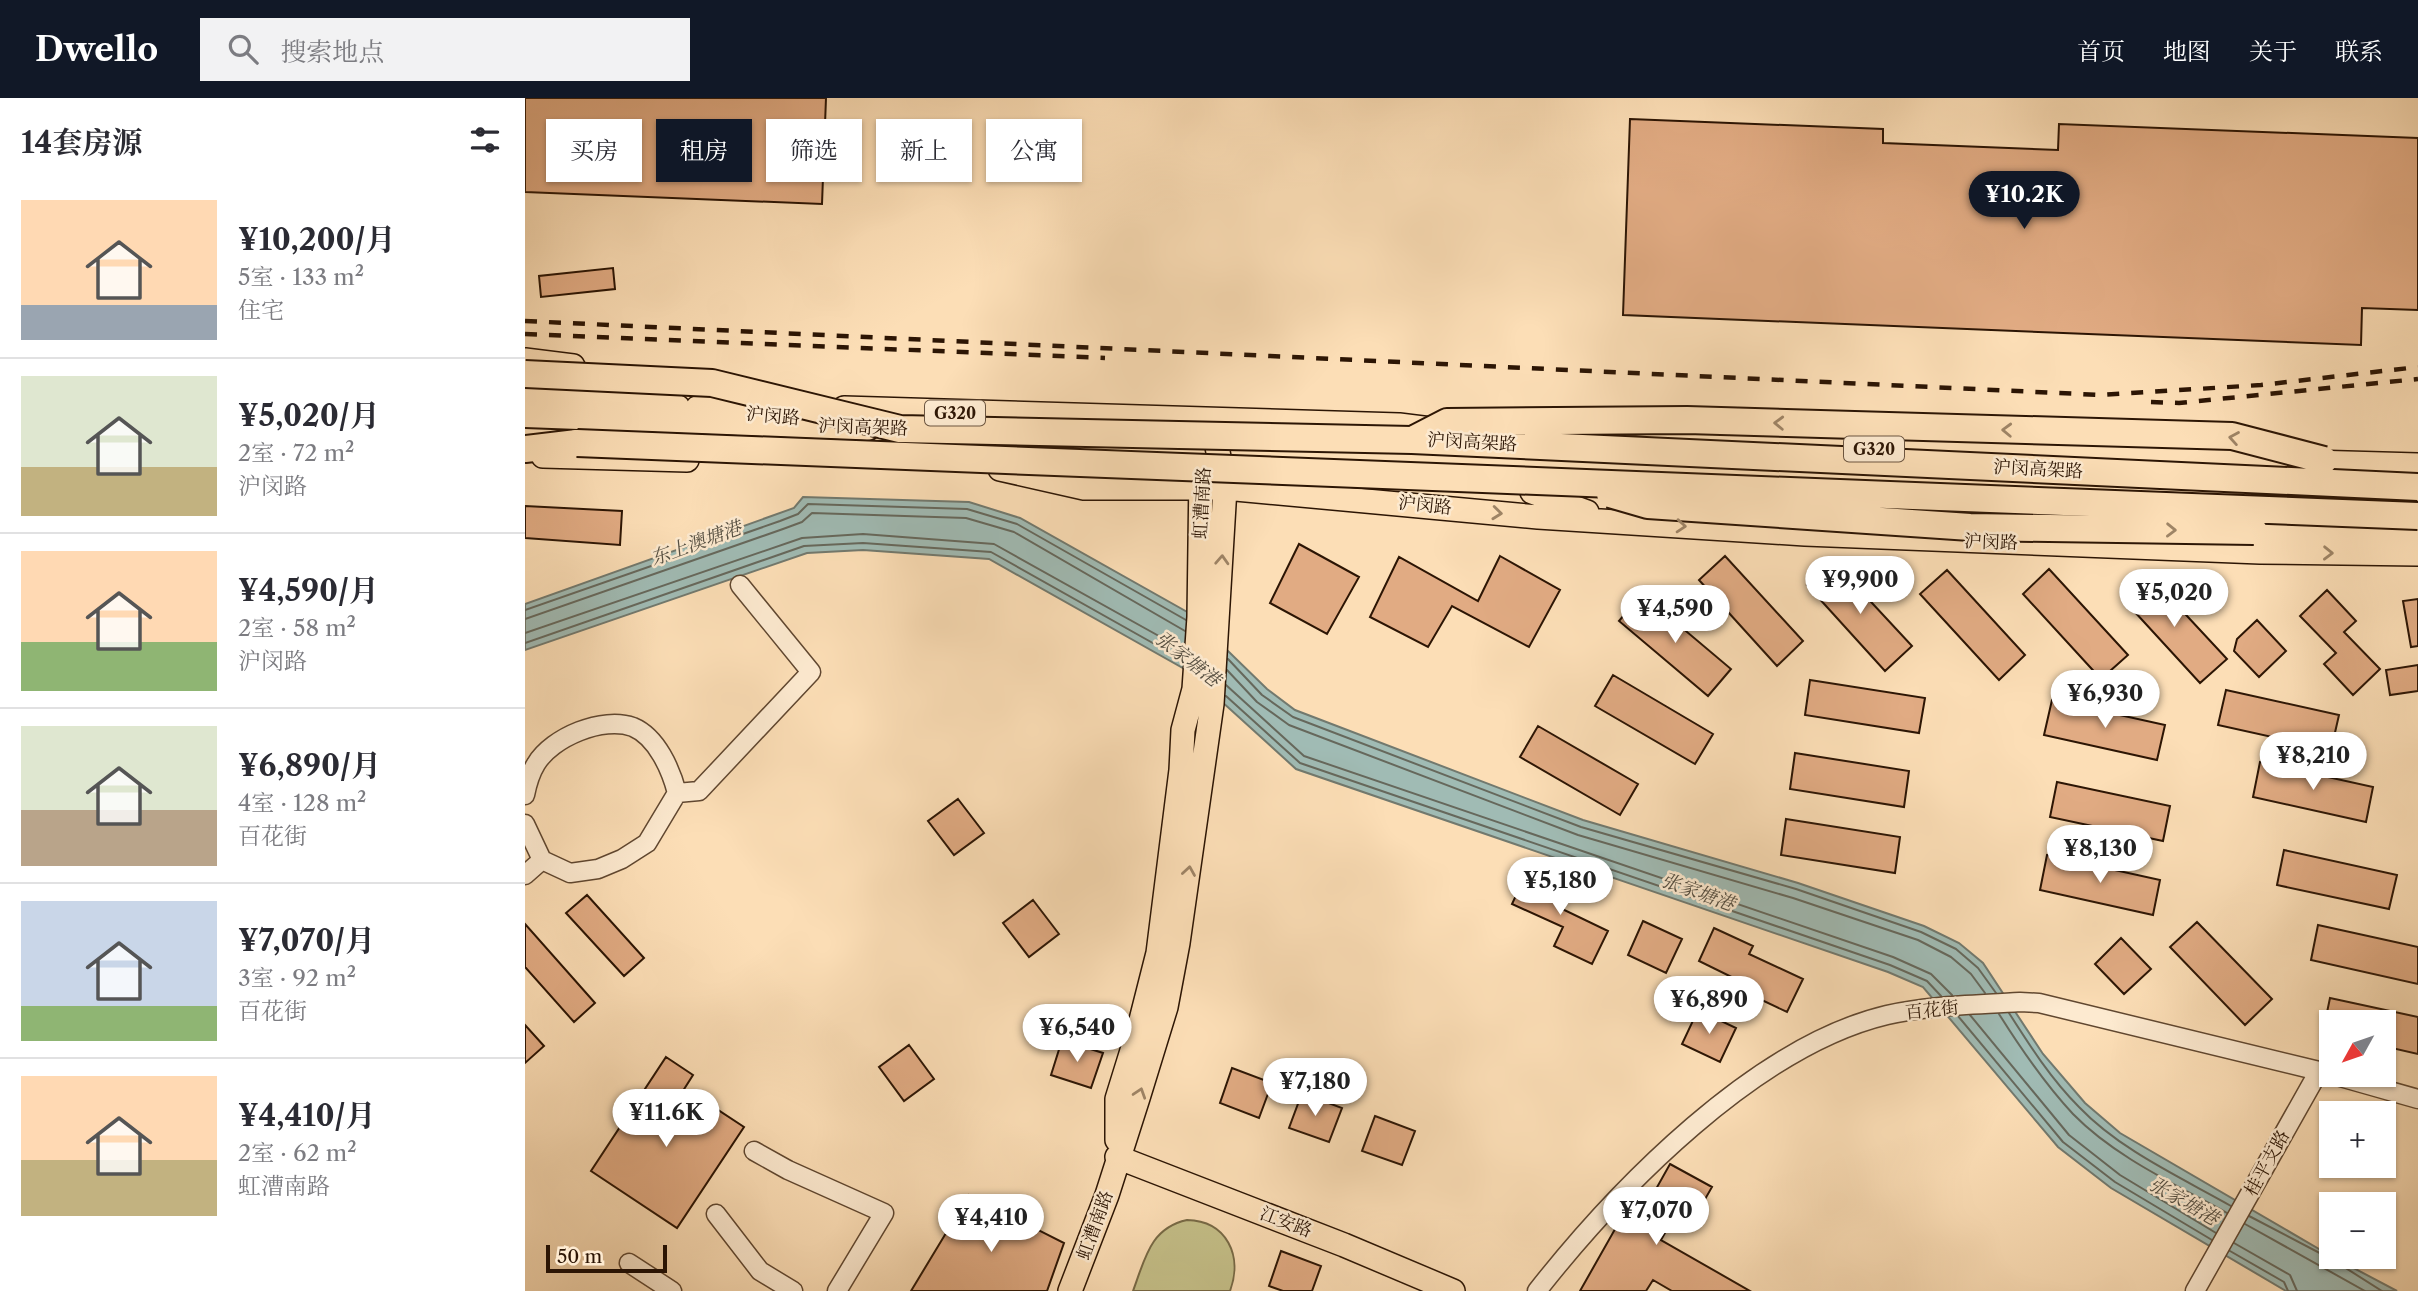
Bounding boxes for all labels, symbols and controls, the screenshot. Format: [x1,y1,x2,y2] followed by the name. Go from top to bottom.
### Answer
[200,18,690,81] search box
[35,29,158,70] text: Dwello
[224,30,262,68] icon: search
[280,36,384,68] text: 搜索地点
[2077,37,2125,66] text: 首页
[2163,37,2211,66] text: 地图
[2249,37,2297,66] text: 关于
[2335,37,2383,66] text: 联系
[546,119,642,182] chip: 买房
[656,119,752,182] chip: 租房
[766,119,862,182] chip: 筛选
[876,119,972,182] chip: 新上
[986,119,1082,182] chip: 公寓
[466,121,504,159] icon: filters
[21,124,142,161] text: 14套房源
[1967,172,2081,231] pin: ¥10.2K
[1985,180,2063,208] text: ¥10.2K
[238,221,395,258] text: ¥10,200/月
[77,228,161,312] icon: home
[238,263,364,291] text: 5室 · 133 m²
[238,296,284,324] text: 住宅
[238,397,380,434] text: ¥5,020/月
[925,400,985,426] road number: G320
[745,403,801,429] street label: 沪闵路
[77,404,161,488] icon: home
[818,414,908,440] street label: 沪闵高架路
[1774,415,1784,431] one-way arrow
[2001,422,2012,437] one-way arrow
[1426,429,1518,455] street label: 沪闵高架路
[2228,431,2240,446] one-way arrow
[1844,436,1904,462] road number: G320
[238,439,354,467] text: 2室 · 72 m²
[1992,456,2084,482] street label: 沪闵高架路
[1189,466,1215,540] street label: 虹漕南路
[238,472,307,500] text: 沪闵路
[1397,491,1453,519] street label: 沪闵路
[1492,505,1503,520] one-way arrow
[647,515,747,570] water label: 东上澳塘港
[1676,519,1687,534] one-way arrow
[2167,522,2177,538] one-way arrow
[1964,530,2018,554] street label: 沪闵路
[2324,545,2334,561] one-way arrow
[1214,555,1229,566] one-way arrow
[1803,556,1917,616] pin: ¥9,900
[1821,565,1899,593] text: ¥9,900
[2117,570,2231,629] pin: ¥5,020
[238,572,379,609] text: ¥4,590/月
[2135,578,2213,606] text: ¥5,020
[77,579,161,663] icon: home
[1618,586,1732,645] pin: ¥4,590
[1637,594,1713,622] text: ¥4,590
[238,614,356,642] text: 2室 · 58 m²
[1151,627,1227,693] water label: 张家塘港
[238,647,307,675] text: 沪闵路
[2048,670,2162,730] pin: ¥6,930
[2067,679,2143,707] text: ¥6,930
[2256,732,2370,792] pin: ¥8,210
[2276,741,2350,769] text: ¥8,210
[238,747,381,784] text: ¥6,890/月
[77,754,161,838] icon: home
[238,789,367,817] text: 4室 · 128 m²
[238,822,307,850] text: 百花街
[2043,826,2157,885] pin: ¥8,130
[2063,834,2137,862] text: ¥8,130
[1503,858,1617,917] pin: ¥5,180
[1181,866,1196,877] one-way arrow
[1523,866,1597,894] text: ¥5,180
[1658,868,1740,917] water label: 张家塘港
[238,922,375,959] text: ¥7,070/月
[77,929,161,1013] icon: home
[238,964,356,992] text: 3室 · 92 m²
[1652,976,1766,1036] pin: ¥6,890
[1670,985,1748,1013] text: ¥6,890
[1904,996,1960,1024] street label: 百花街
[238,997,307,1025] text: 百花街
[1020,1004,1134,1064] pin: ¥6,540
[2319,1010,2396,1087] north arrow
[2319,1010,2396,1269] map controls
[1039,1013,1115,1041] text: ¥6,540
[1258,1058,1372,1118] pin: ¥7,180
[1279,1067,1351,1095] text: ¥7,180
[1132,1087,1146,1100] one-way arrow
[609,1090,723,1149] pin: ¥11.6K
[238,1097,375,1134] text: ¥4,410/月
[629,1098,703,1126] text: ¥11.6K
[2319,1101,2396,1178] button: +
[77,1104,161,1188] icon: home
[2240,1126,2294,1200] street label: 桂平支路
[238,1139,357,1167] text: 2室 · 62 m²
[238,1172,330,1200] text: 虹漕南路
[2145,1172,2225,1231] water label: 张家塘港
[1072,1187,1118,1263] street label: 虹漕南路
[1599,1188,1713,1247] pin: ¥7,070
[2319,1192,2396,1269] button: −
[934,1194,1048,1254] pin: ¥4,410
[1619,1196,1693,1224] text: ¥7,070
[1257,1202,1315,1242] street label: 江安路
[954,1203,1028,1231] text: ¥4,410
[546,1242,667,1274] scale bar
[557,1245,602,1268] text: 50 m

